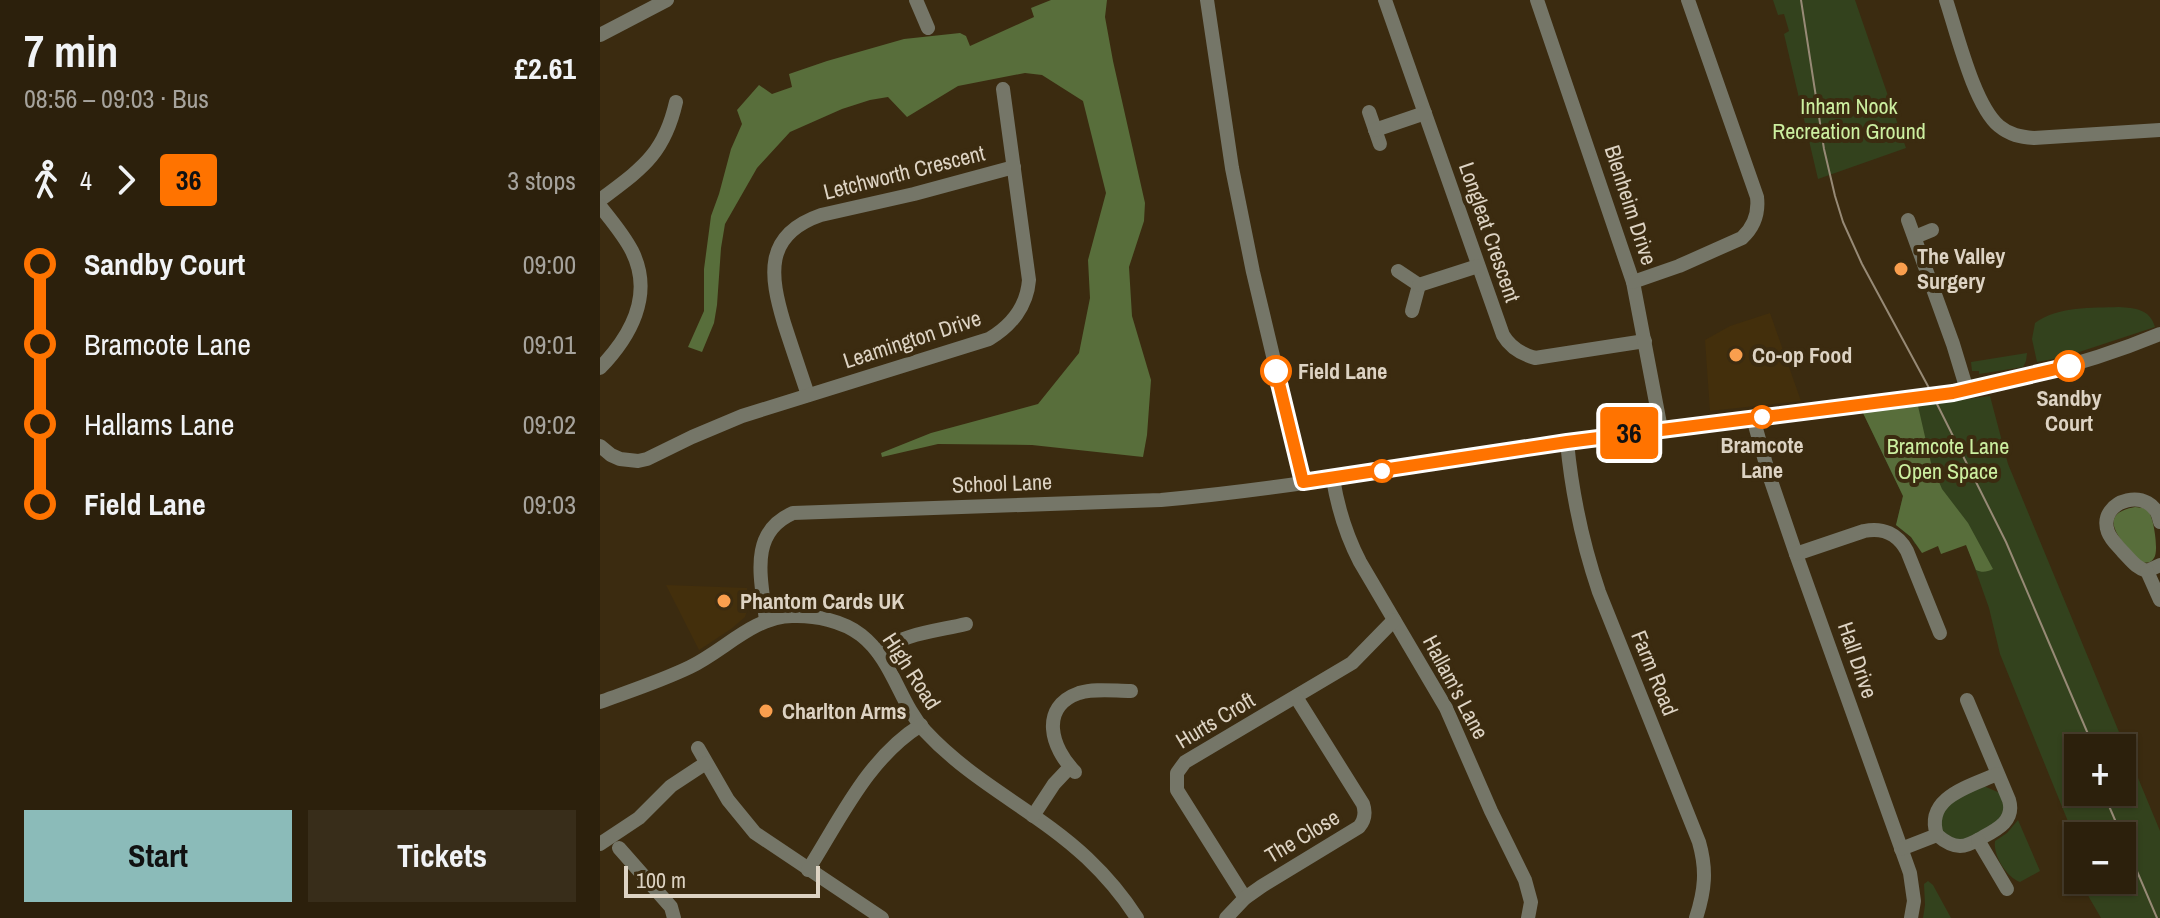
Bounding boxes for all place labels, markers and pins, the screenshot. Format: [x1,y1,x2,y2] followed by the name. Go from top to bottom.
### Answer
[1917,241,2005,296] place label: The Valley Surgery
[1892,260,1910,278] marker: The Valley Surgery
[1752,340,1852,370] place label: Co-op Food
[1727,346,1745,364] marker: Co-op Food
[2054,351,2084,381] marker: Sandby Court
[1261,356,1291,386] marker: Field Lane
[1298,356,1387,386] place label: Field Lane
[2036,383,2102,438] place label: Sandby Court
[1751,406,1773,428] marker: Bramcote Lane
[1720,430,1804,485] place label: Bramcote Lane
[1371,460,1393,482] unlabelled marker
[740,586,904,616] place label: Phantom Cards UK
[715,592,733,610] marker: Phantom Cards UK
[782,696,907,726] place label: Charlton Arms
[757,702,775,720] marker: Charlton Arms

